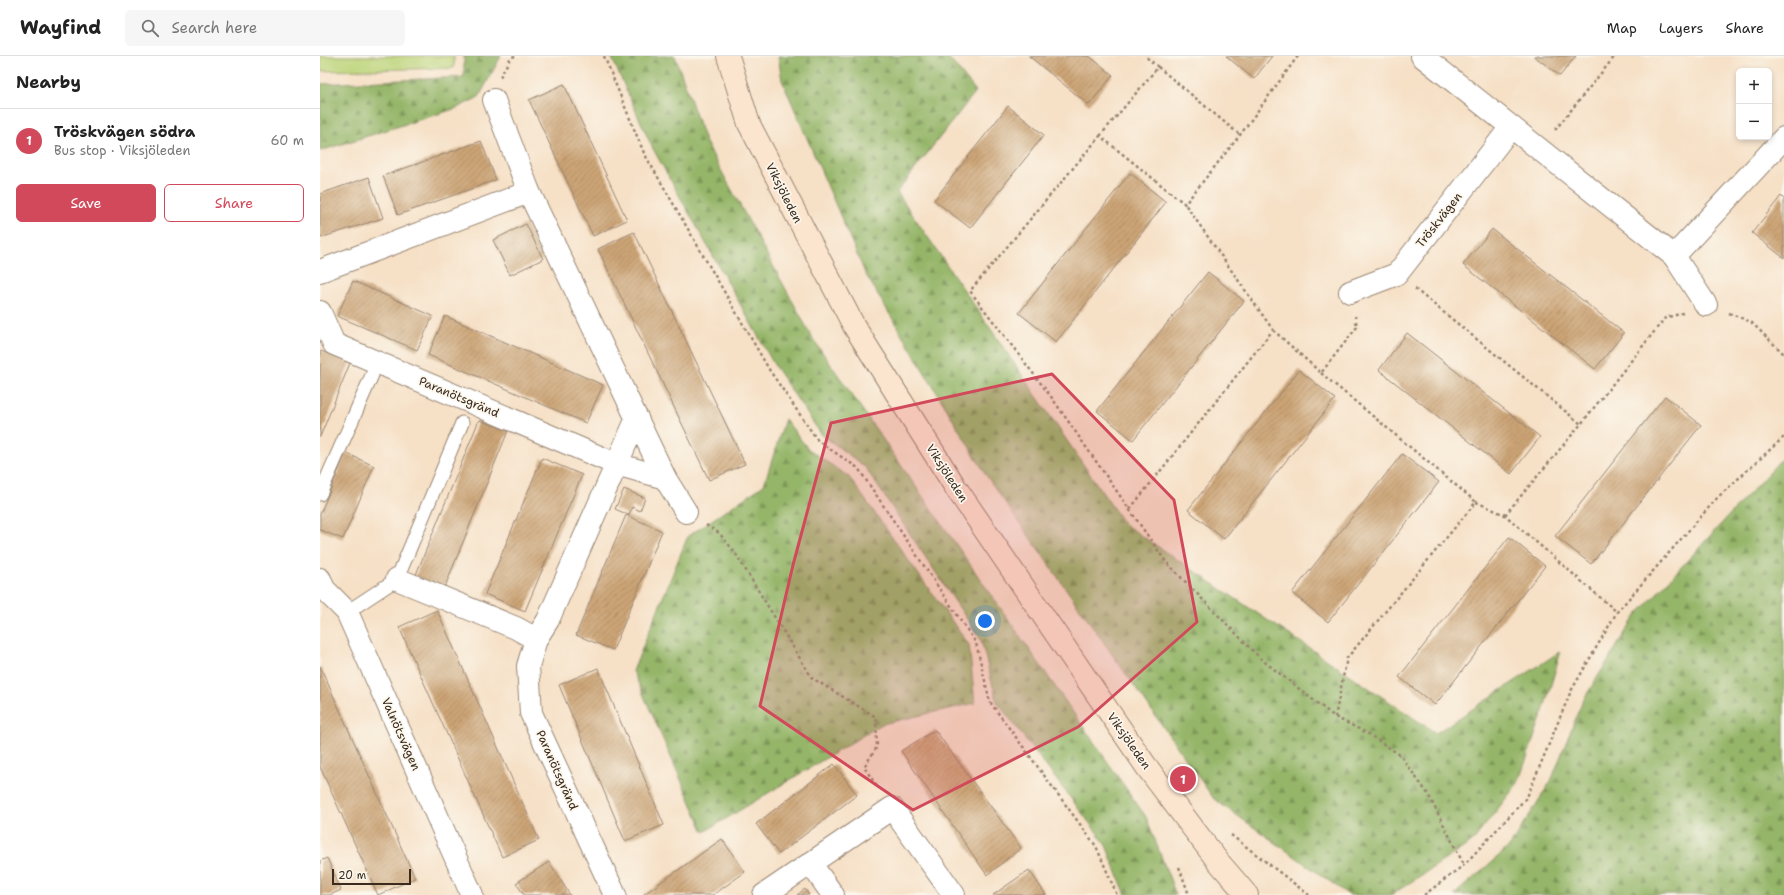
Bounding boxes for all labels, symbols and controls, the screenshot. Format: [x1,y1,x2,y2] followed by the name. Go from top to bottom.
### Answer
[125,10,405,46] search box
[20,15,101,40] text: Wayfind
[139,17,161,39] icon: search
[171,18,257,38] text: Search here
[1607,19,1637,37] text: Map
[1659,19,1703,37] text: Layers
[1725,19,1764,37] text: Share
[1736,68,1772,140] map controls
[1736,68,1772,104] button: +
[16,71,81,93] text: Nearby
[1736,104,1772,140] button: −
[54,122,195,142] text: Tröskvägen södra
[26,132,32,149] text: 1
[271,132,304,149] text: 60 m
[54,142,190,159] text: Bus stop · Viksjöleden
[762,160,806,226] street label: Viksjöleden
[16,184,156,222] button: Save
[164,184,304,222] button: Share
[1412,189,1466,251] street label: Tröskvägen
[416,373,502,421] street label: Paranötsgränd
[922,441,972,505] street label: Viksjöleden
[975,611,995,631] your location
[378,695,424,773] street label: Valnötsvägen
[1104,709,1154,773] street label: Viksjöleden
[532,728,582,813] street label: Paranötsgränd
[1170,764,1196,794] pin: 1
[332,867,411,886] scale bar
[338,868,366,883] text: 20 m

